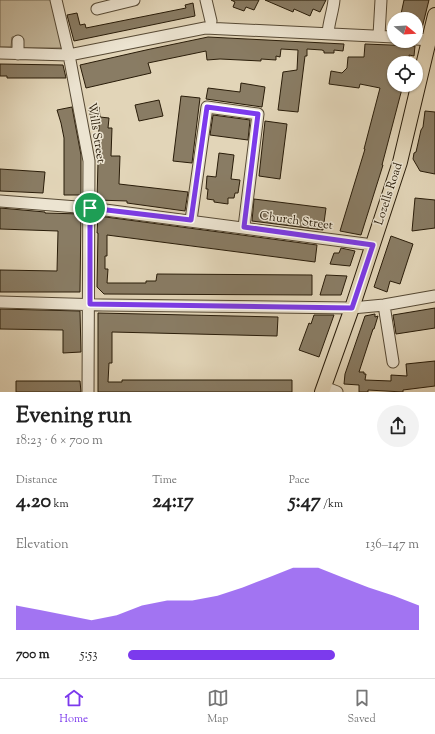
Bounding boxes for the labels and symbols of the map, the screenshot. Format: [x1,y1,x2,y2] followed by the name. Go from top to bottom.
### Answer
[387,12,423,48] north arrow
[82,101,110,165] street label: Wills Street
[370,160,408,228] street label: Lozells Road
[73,191,107,225] pin
[258,207,334,235] street label: Church Street

